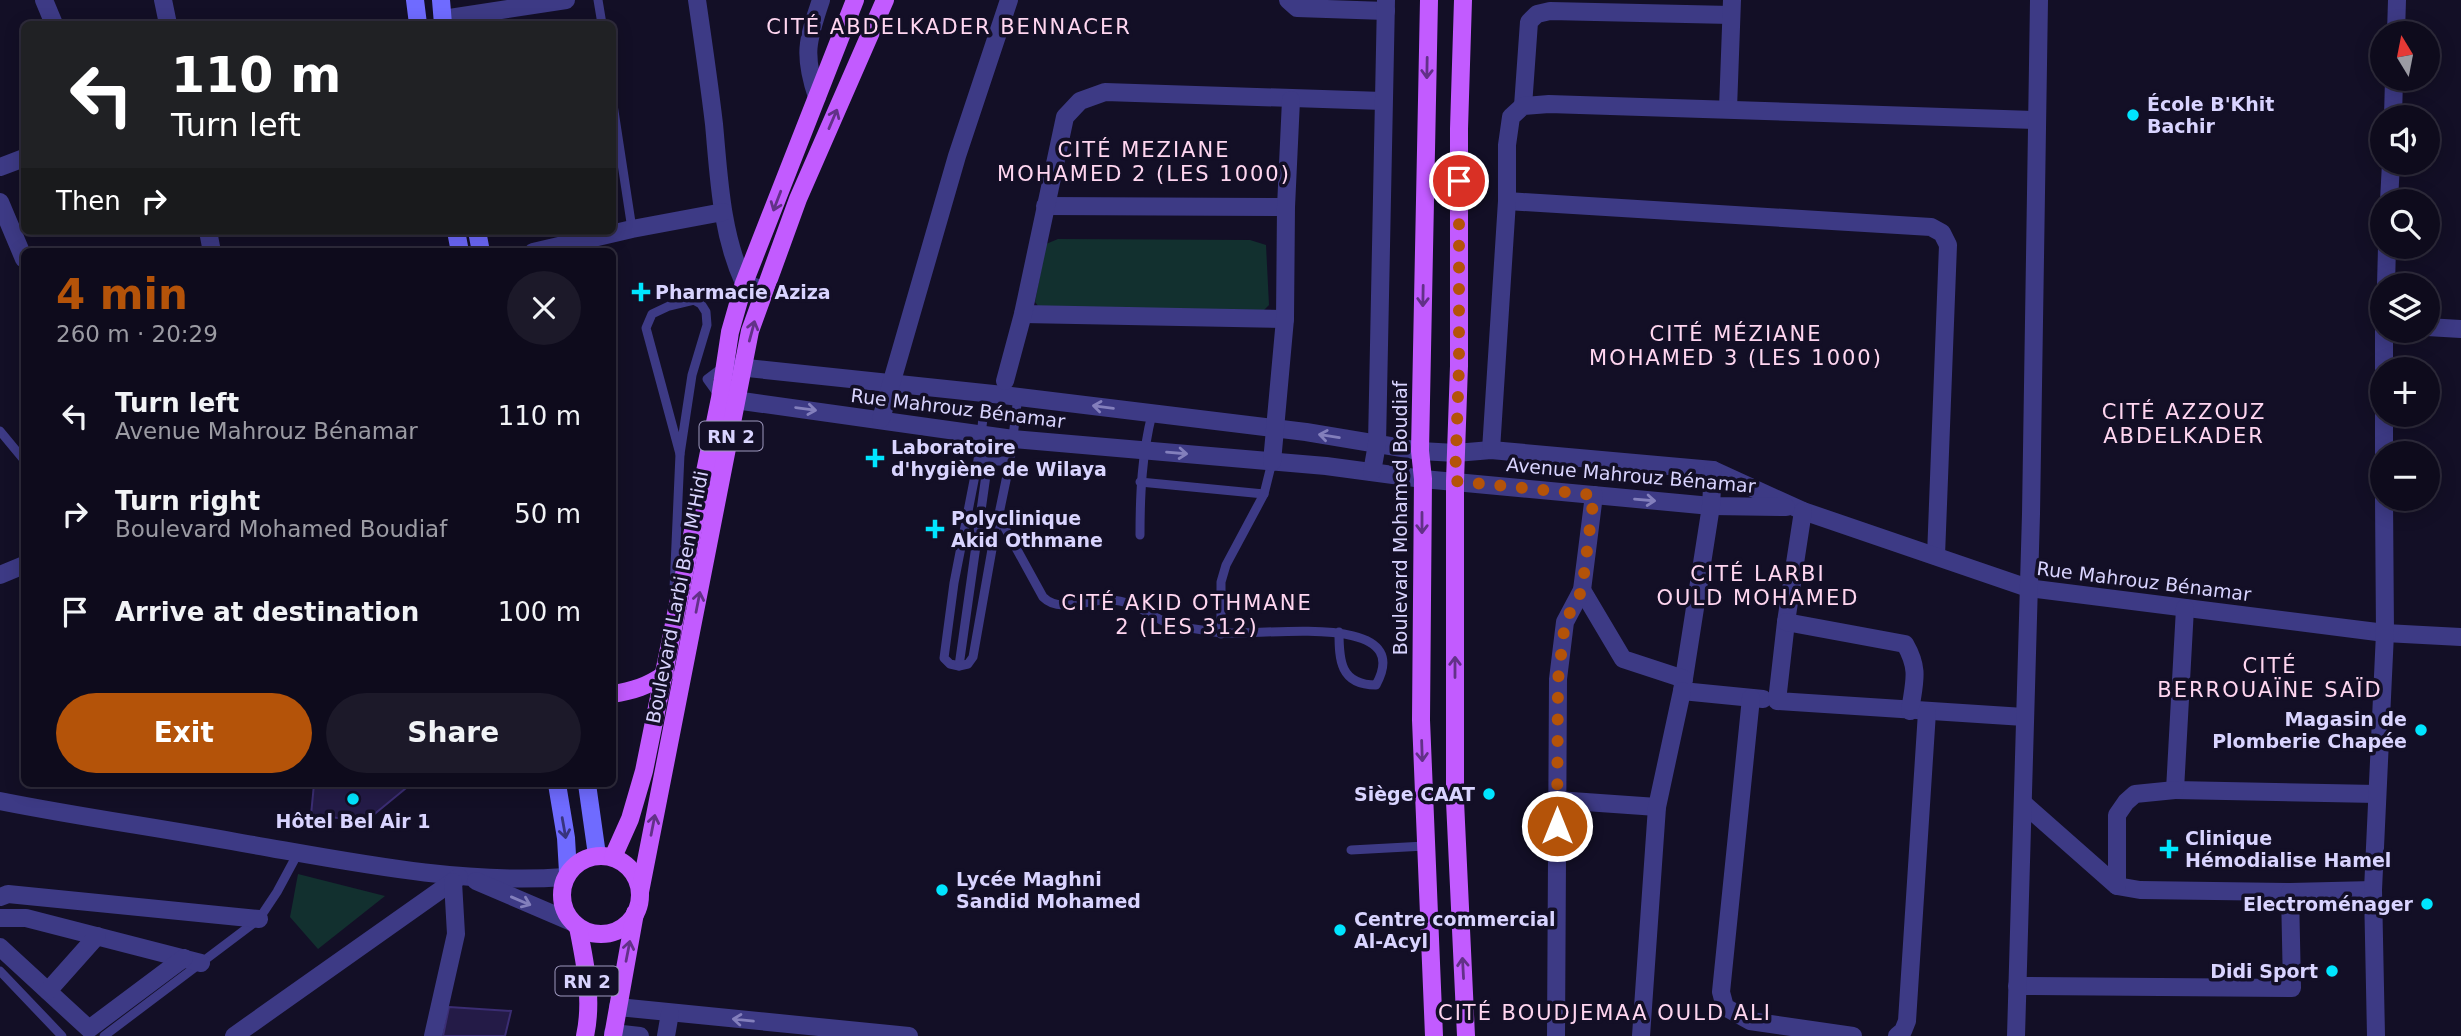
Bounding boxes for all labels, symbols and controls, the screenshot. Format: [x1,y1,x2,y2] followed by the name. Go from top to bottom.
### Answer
[766,14,1132,39] district label: CITÉ ABDELKADER BENNACER
[2370,21,2440,91] north arrow
[2370,21,2440,511] map controls
[171,47,341,104] text: 110 m
[56,49,147,140] icon: left
[1421,56,1434,79] one-way arrow
[2147,93,2274,137] place label: École B'Khit Bachir
[2370,105,2440,175] button: sound
[171,106,301,144] text: Turn left
[2125,107,2141,123] marker: École B'Khit Bachir
[828,108,841,130] one-way arrow
[997,137,1291,186] district label: CITÉ MEZIANE MOHAMED 2 (LES 1000)
[1429,151,1489,211] pin
[1440,162,1478,200] icon: arrive
[135,182,173,220] icon: right
[56,186,121,216] text: Then
[770,189,783,211] one-way arrow
[2370,189,2440,259] button: search
[56,270,188,319] text: 4 min
[507,271,581,345] button: close
[2370,273,2440,343] button: layers
[655,281,831,303] place label: Pharmacie Aziza
[633,284,649,300] marker: Pharmacie Aziza
[1416,284,1430,307] one-way arrow
[746,320,759,342] one-way arrow
[56,321,218,347] text: 260 m · 20:29
[1589,321,1883,370] district label: CITÉ MÉZIANE MOHAMED 3 (LES 1000)
[2370,357,2440,427] button: +
[1389,379,1411,655] street label: Boulevard Mohamed Boudiaf
[850,384,1067,432] street label: Rue Mahrouz Bénamar
[115,388,239,418] text: Turn left
[56,397,94,435] icon: left
[2102,399,2266,448] district label: CITÉ AZZOUZ ABDELKADER
[498,401,581,431] text: 110 m
[1092,401,1115,414] one-way arrow
[794,403,816,416] one-way arrow
[115,418,418,444] text: Avenue Mahrouz Bénamar
[700,422,762,450] road number: RN 2
[1318,429,1341,442] one-way arrow
[891,436,1107,480] place label: Laboratoire d'hygiène de Wilaya
[2370,441,2440,511] button: −
[1166,447,1188,460] one-way arrow
[865,448,885,468] marker: Laboratoire d'hygiène de Wilaya
[1505,453,1757,497] street label: Avenue Mahrouz Bénamar
[642,469,712,725] street label: Boulevard Larbi Ben M'Hidi
[115,486,260,516] text: Turn right
[1633,493,1656,506] one-way arrow
[56,495,94,533] icon: right
[514,499,581,529] text: 50 m
[951,507,1103,551] place label: Polyclinique Akid Othmane
[1415,511,1429,534] one-way arrow
[115,516,447,542] text: Boulevard Mohamed Boudiaf
[925,519,945,539] marker: Polyclinique Akid Othmane
[2036,557,2253,605] street label: Rue Mahrouz Bénamar
[1657,561,1859,610] district label: CITÉ LARBI OULD MOHAMED
[1061,590,1313,639] district label: CITÉ AKID OTHMANE 2 (LES 312)
[691,591,705,614] one-way arrow
[56,593,94,631] icon: arrive
[115,597,419,627] text: Arrive at destination
[498,597,581,627] text: 100 m
[2157,653,2383,702] district label: CITÉ BERROUAÏNE SAÏD
[1448,656,1462,679] one-way arrow
[56,693,312,773] button: Exit
[326,693,581,773] button: Share
[2212,708,2407,752] place label: Magasin de Plomberie Chapée
[2413,722,2429,738] marker: Magasin de Plomberie Chapée
[1415,739,1428,762] one-way arrow
[1354,783,1475,805] place label: Siège CAAT
[1481,786,1497,802] marker: Siège CAAT
[1520,789,1594,863] position arrow
[345,791,361,807] marker: Hôtel Bel Air 1
[276,810,430,832] place label: Hôtel Bel Air 1
[647,814,661,837] one-way arrow
[558,816,571,839] one-way arrow
[2185,827,2391,871] place label: Clinique Hémodialise Hamel
[2159,839,2179,859] marker: Clinique Hémodialise Hamel
[956,868,1141,912] place label: Lycée Maghni Sandid Mohamed
[934,882,950,898] marker: Lycée Maghni Sandid Mohamed
[2243,893,2414,915] place label: Electroménager
[510,895,531,908] one-way arrow
[2419,896,2435,912] marker: Electroménager
[1354,908,1556,952] place label: Centre commercial Al-Acyl
[1332,922,1348,938] marker: Centre commercial Al-Acyl
[622,940,636,963] one-way arrow
[1456,957,1469,980] one-way arrow
[2210,960,2318,982] place label: Didi Sport
[2324,963,2340,979] marker: Didi Sport
[556,966,618,996] road number: RN 2
[1438,1000,1772,1025] district label: CITÉ BOUDJEMAA OULD ALI
[733,1014,755,1027] one-way arrow

